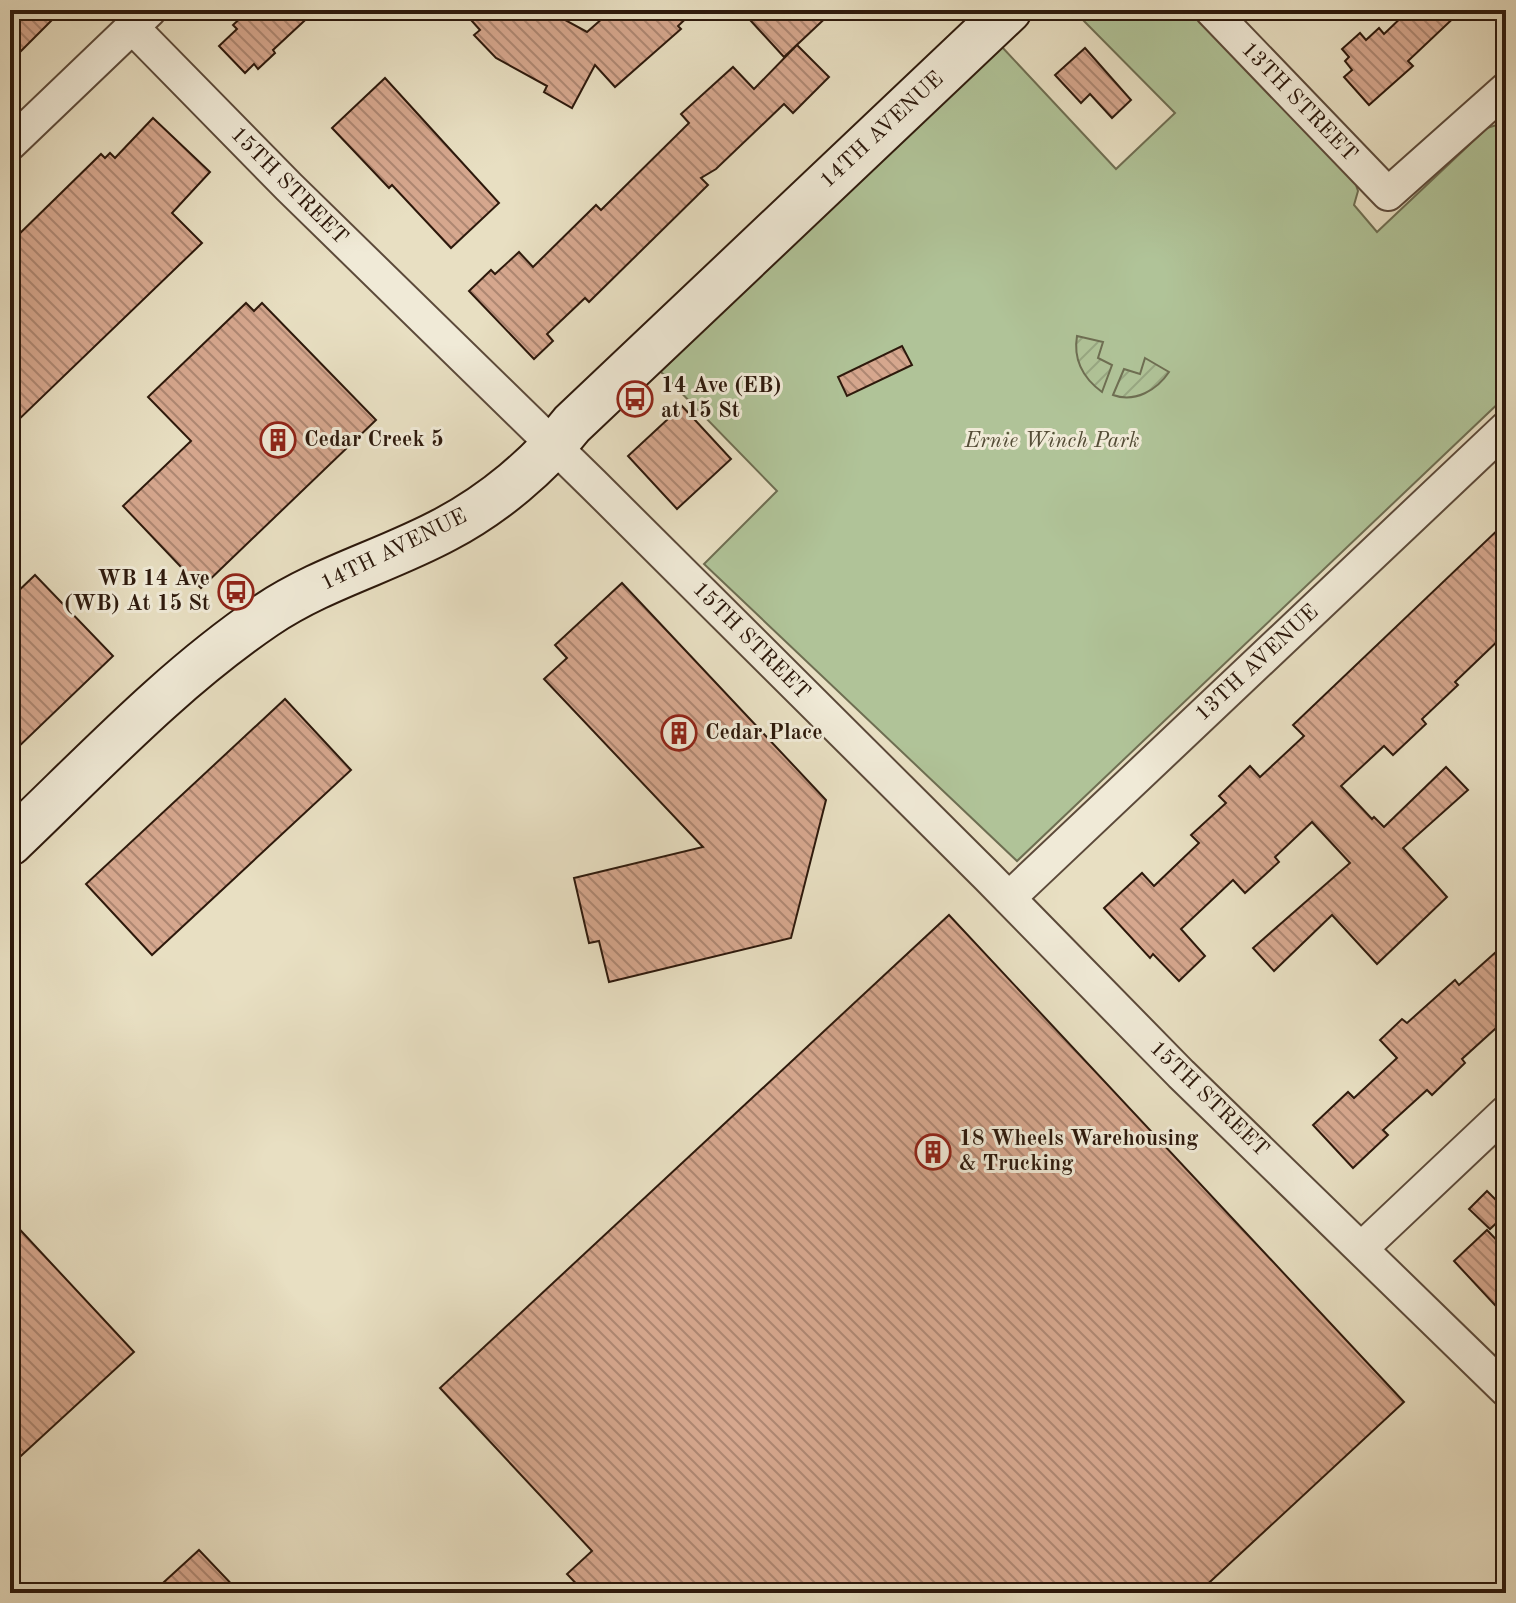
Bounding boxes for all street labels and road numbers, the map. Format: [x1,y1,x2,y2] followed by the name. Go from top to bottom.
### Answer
[1237,38,1361,166] street label: 13TH STREET
[816,68,948,192] street label: 14TH AVENUE
[226,123,352,249] street label: 15TH STREET
[318,505,470,595] street label: 14TH AVENUE
[688,578,814,704] street label: 15TH STREET
[1191,601,1323,725] street label: 13TH AVENUE
[1145,1037,1273,1161] street label: 15TH STREET

